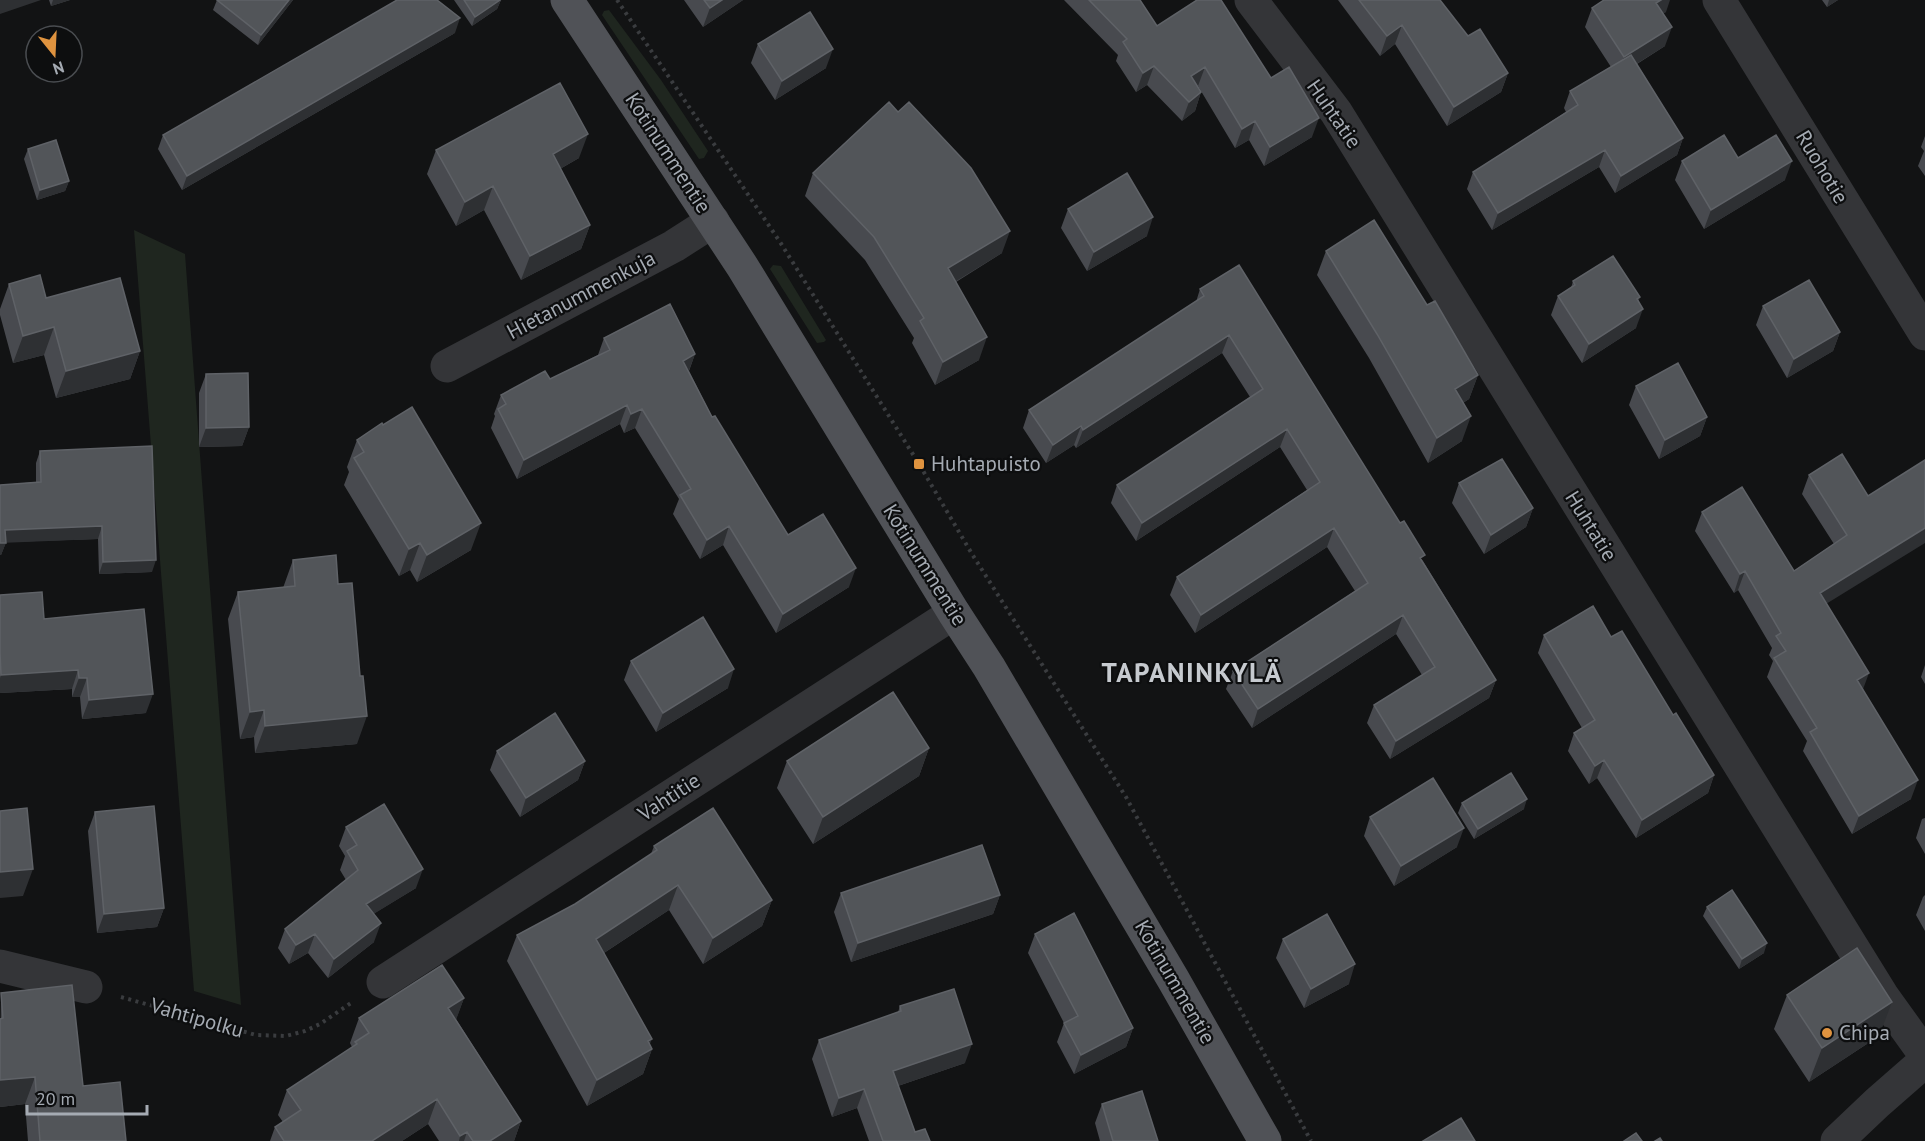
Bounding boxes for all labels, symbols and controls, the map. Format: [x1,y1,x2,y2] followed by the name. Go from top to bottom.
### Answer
[24,24,84,84] north arrow
[51,57,67,79] text: N
[1301,74,1368,153] street label: Huhtatie
[619,87,717,218] street label: Kotinummentie
[1790,125,1855,208] street label: Ruohotie
[502,244,660,345] street label: Hietanummenkuja
[931,450,1041,477] place label: Huhtapuisto
[912,457,926,471] marker: Huhtapuisto
[1559,486,1624,566] street label: Huhtatie
[877,499,974,631] street label: Kotinummentie
[1101,655,1283,689] district label: TAPANINKYLÄ
[632,766,705,827] street label: Vahtitie
[1129,915,1222,1048] street label: Kotinummentie
[146,991,247,1044] street label: Vahtipolku
[1839,1019,1890,1046] place label: Chipa
[1820,1026,1834,1040] marker: Chipa
[27,1078,147,1116] scale bar
[36,1087,75,1110] text: 20 m

